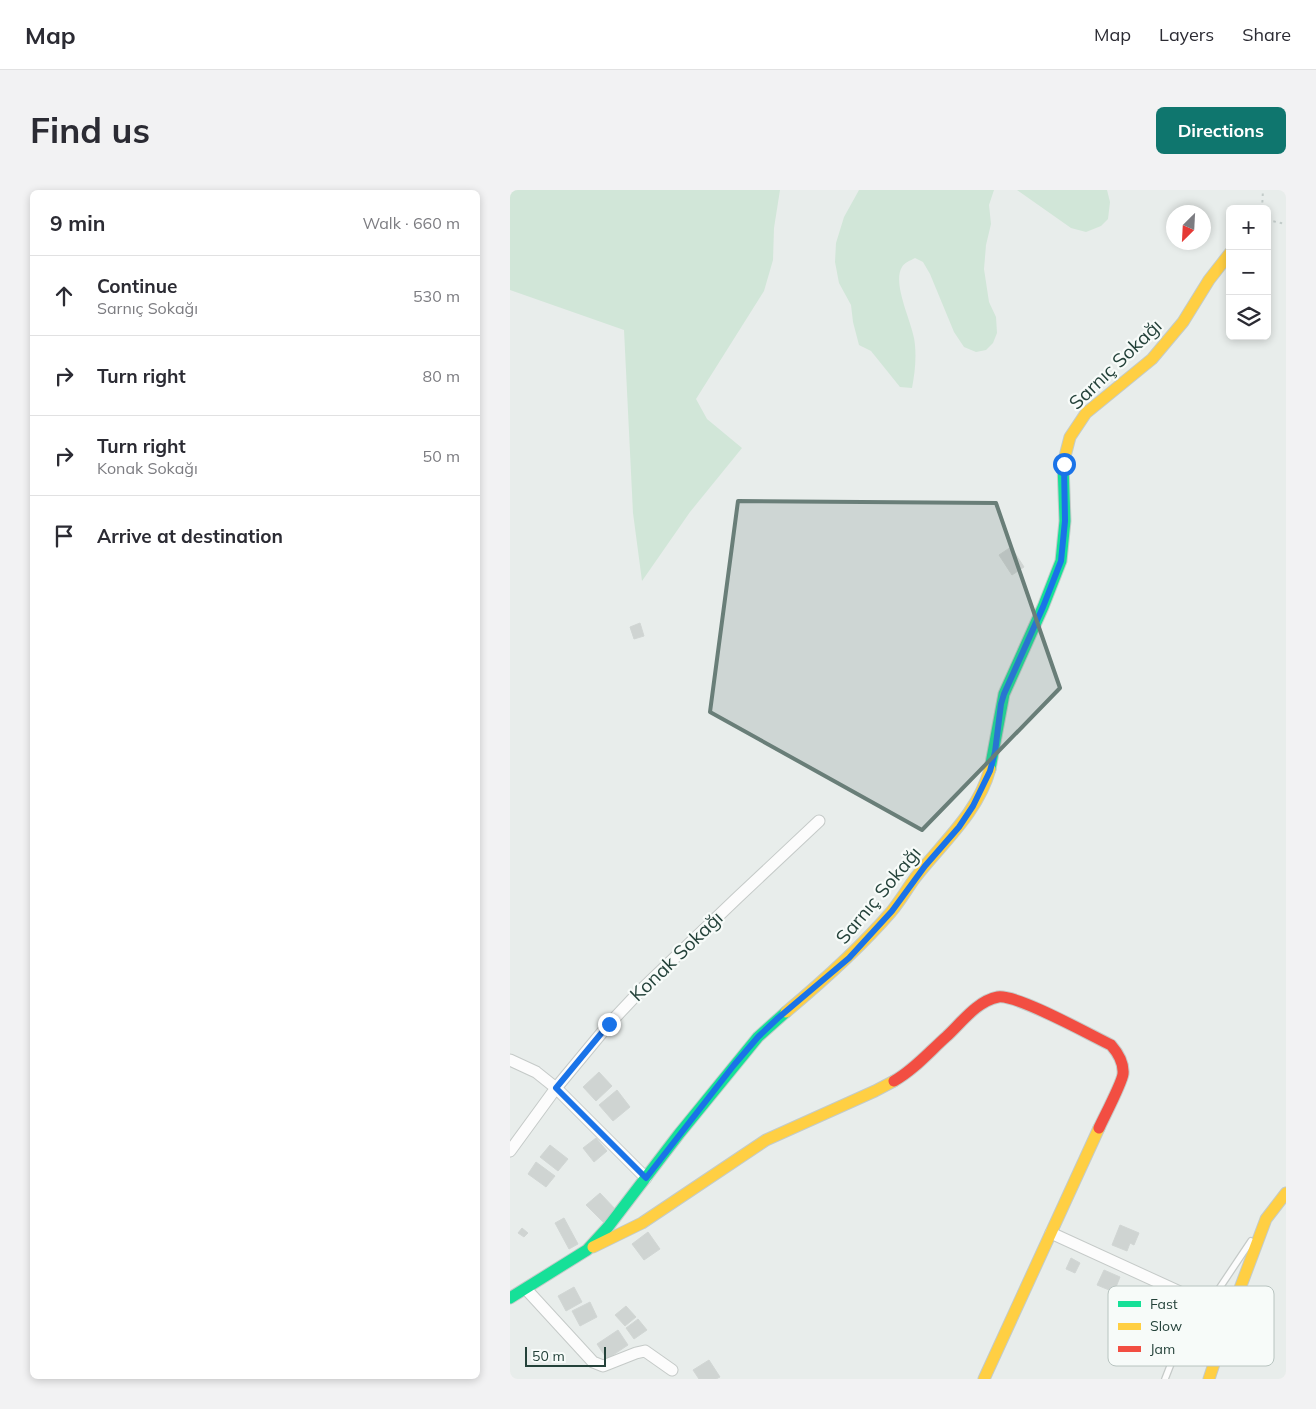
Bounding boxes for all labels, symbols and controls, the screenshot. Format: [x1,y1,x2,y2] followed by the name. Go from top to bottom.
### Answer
[25,20,76,50] text: Map
[1094,23,1131,46] text: Map
[1159,23,1214,46] text: Layers
[1242,23,1291,46] text: Share
[1156,107,1286,154] button: Directions
[30,108,150,152] text: Find us
[1166,205,1211,250] north arrow
[1226,205,1271,340] map controls
[1226,205,1271,250] button: +
[50,210,105,236] text: 9 min
[362,213,460,233] text: Walk · 660 m
[1226,250,1271,295] button: −
[97,274,177,298] text: Continue
[50,282,78,310] icon: ahead
[413,286,460,306] text: 530 m
[1226,295,1271,340] button: layers
[97,298,198,318] text: Sarnıç Sokağı
[1064,314,1166,414] street label: Sarnıç Sokağı
[50,362,78,390] icon: right
[97,364,186,388] text: Turn right
[423,366,460,386] text: 80 m
[97,434,186,458] text: Turn right
[50,442,78,470] icon: right
[423,446,460,466] text: 50 m
[1053,453,1076,476] route start
[97,458,198,478] text: Konak Sokağı
[50,522,78,550] icon: arrive
[97,524,283,548] text: Arrive at destination
[830,841,926,949] street label: Sarnıç Sokağı
[625,906,727,1006] street label: Konak Sokağı
[598,1013,621,1036] route end
[1108,1286,1274,1366] legend
[1150,1295,1178,1313] text: Fast
[1150,1317,1182,1335] text: Slow
[1150,1340,1175,1358] text: Jam
[525,1344,606,1367] scale bar
[532,1347,565,1365] text: 50 m

